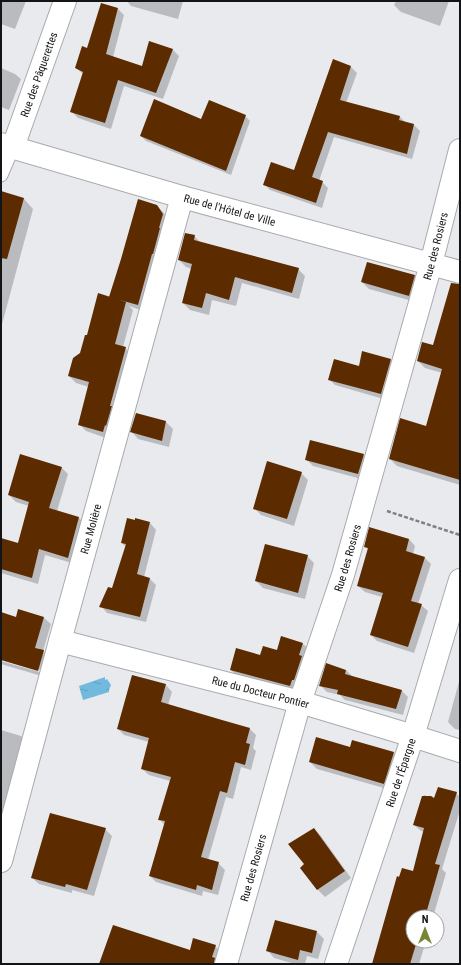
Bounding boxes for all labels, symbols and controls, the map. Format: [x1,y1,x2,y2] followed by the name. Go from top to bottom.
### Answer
[18,30,60,119] street label: Rue des Pâquerettes
[182,192,277,229] street label: Rue de l'Hôtel de Ville
[421,211,451,282] street label: Rue des Rosiers
[78,503,104,556] street label: Rue Molière
[332,523,364,593] street label: Rue des Rosiers
[210,674,311,712] street label: Rue du Docteur Pontier
[383,737,419,809] street label: Rue de l'Épargne
[238,833,269,903] street label: Rue des Rosiers
[405,909,445,949] north arrow
[422,913,429,926] text: N

